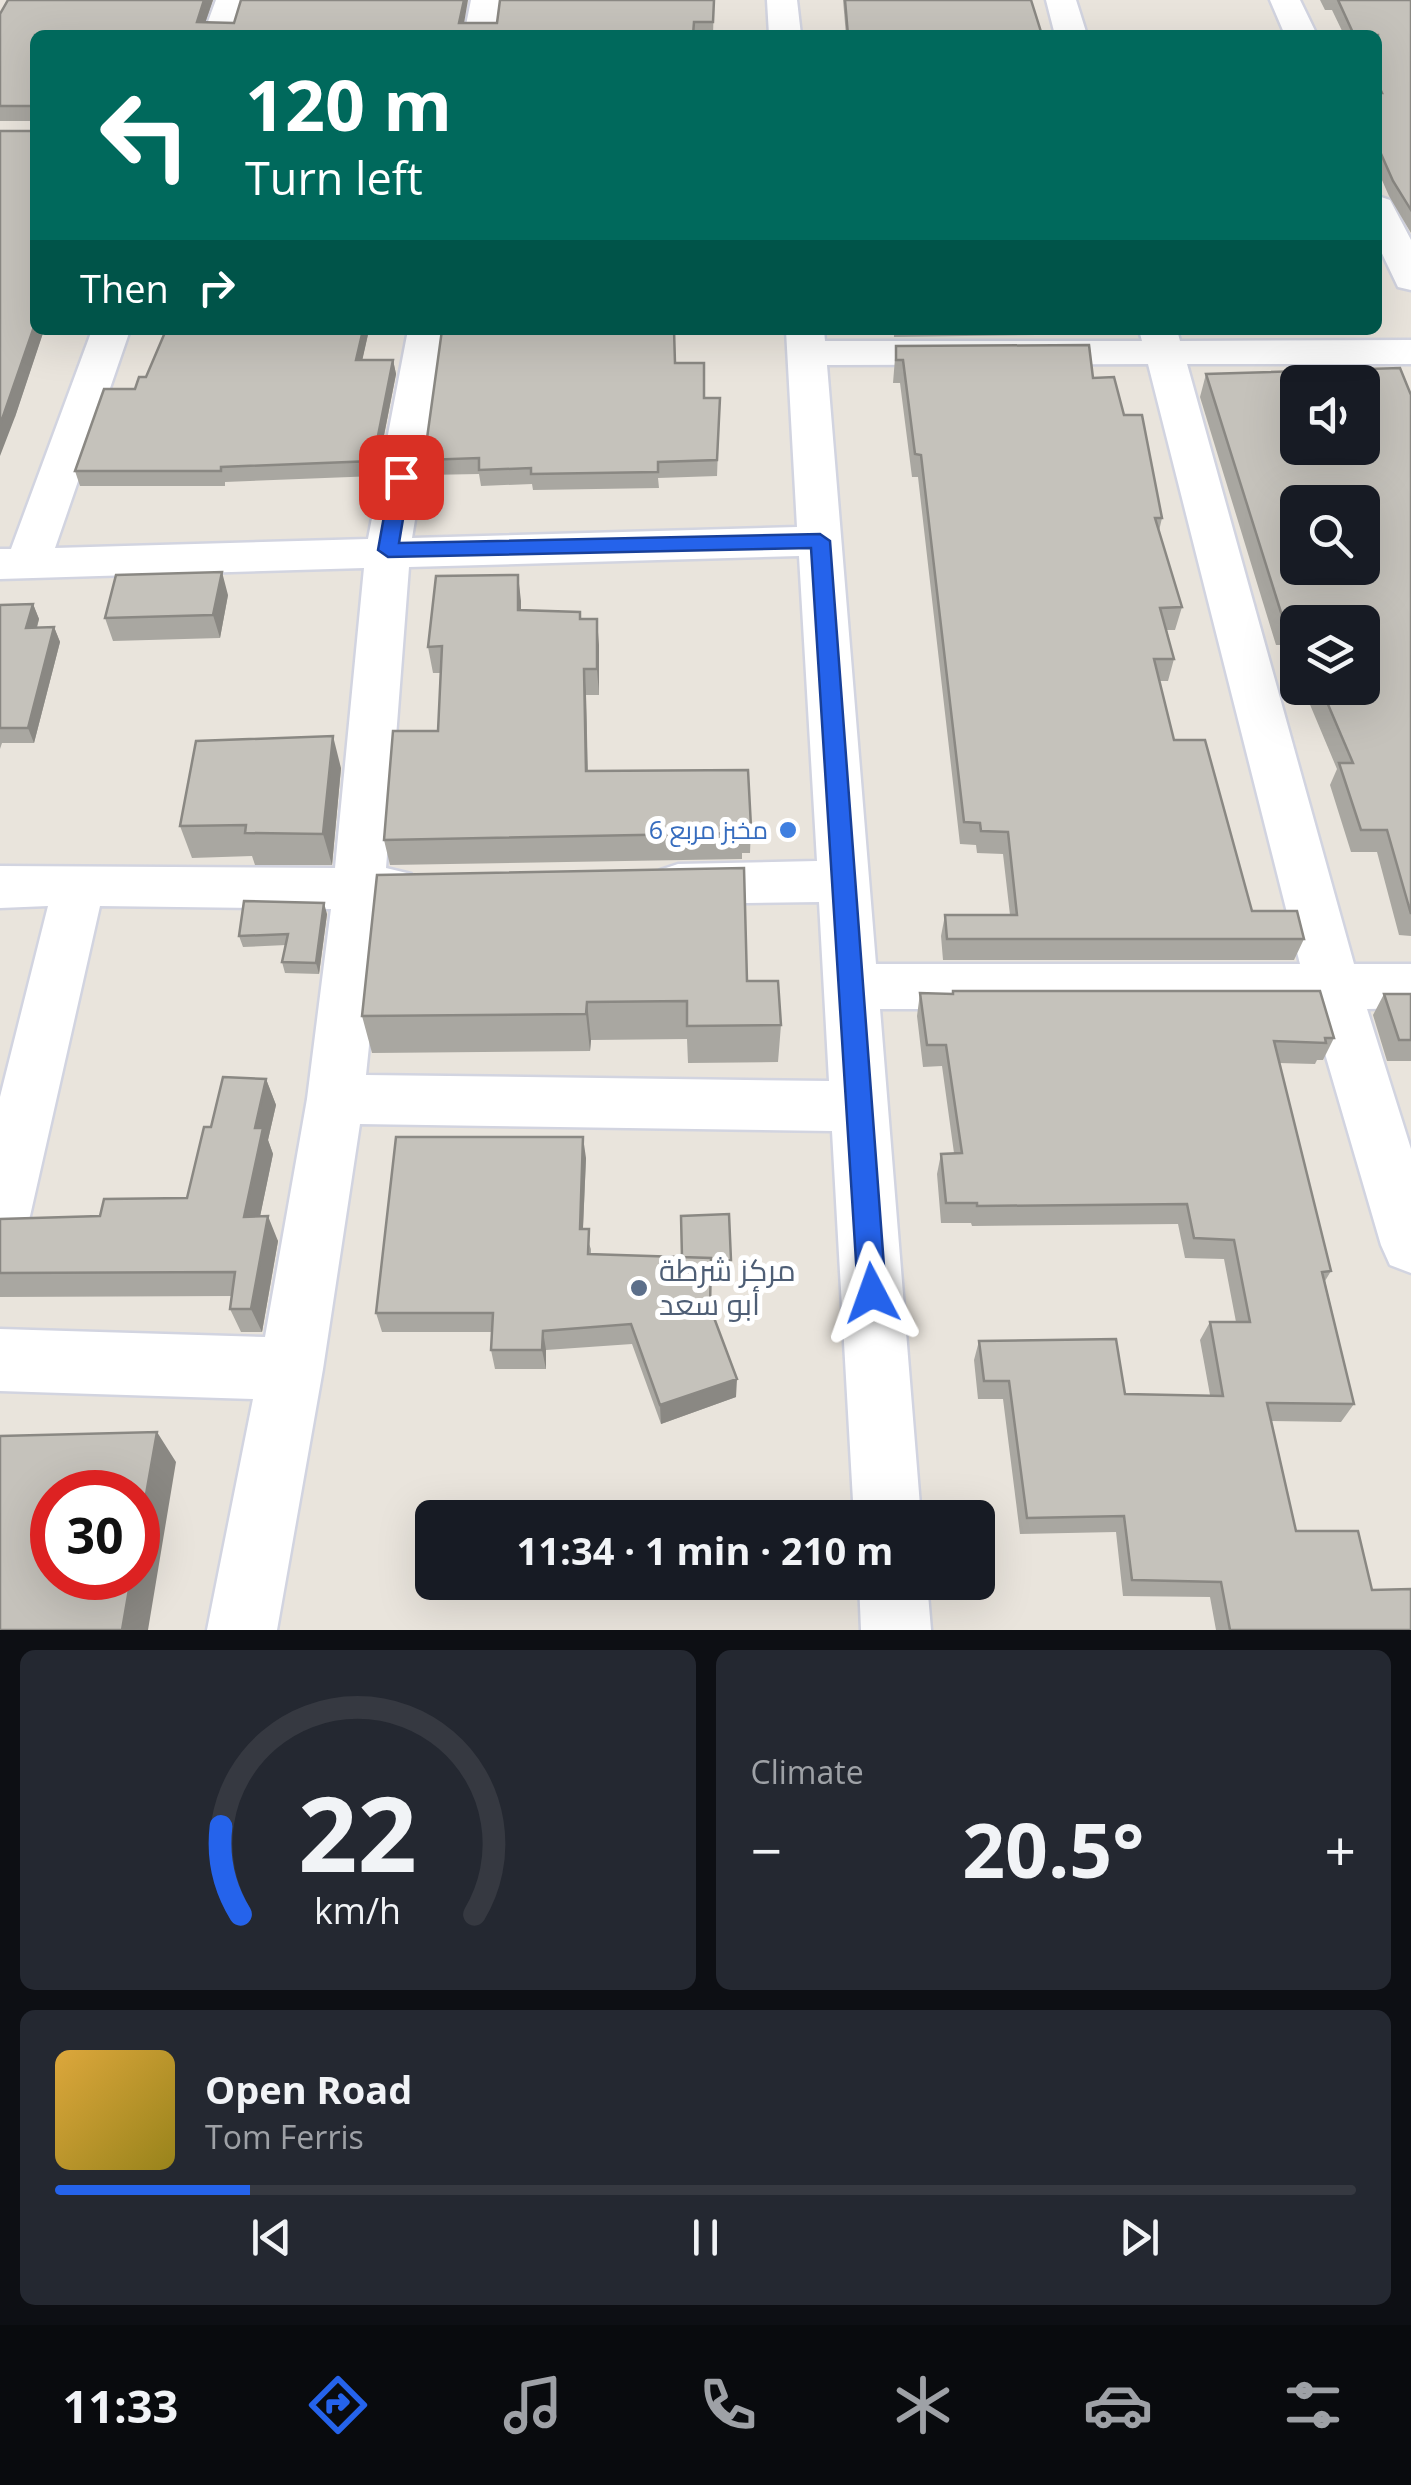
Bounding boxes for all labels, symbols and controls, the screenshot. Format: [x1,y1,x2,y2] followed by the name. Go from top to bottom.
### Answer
[245,56,452,152] text: 120 m
[80,70,210,200] icon: left
[245,147,423,208] text: Turn left
[189,260,244,315] icon: right
[80,262,169,314] text: Then
[1280,365,1380,705] map controls
[1280,365,1380,465] button: sound
[359,435,444,520] pin
[374,450,429,505] icon: arrive
[1280,485,1380,585] button: search
[1280,605,1380,705] button: layers
[649,812,768,847] place label: مخبز مربع 6
[777,819,799,841] marker: مخبز مربع 6
[820,1241,924,1345] position arrow
[659,1249,796,1324] place label: مركز شرطة أبو سعد
[628,1277,650,1299] marker: مركز شرطة أبو سعد
[30,1470,160,1600] speed limit sign: 30
[517,1524,893,1576] text: 11:34 · 1 min · 210 m
[751,1750,864,1793] text: Climate
[298,1761,417,1902] text: 22
[962,1798,1144,1900] text: 20.5°
[751,1812,782,1887] text: −
[1325,1812,1356,1887] text: +
[314,1886,401,1934] text: km/h
[205,2063,412,2115] text: Open Road
[205,2115,364,2158] text: Tom Ferris
[244,2210,299,2265] icon: previous
[678,2210,733,2265] icon: pause
[1112,2210,1167,2265] icon: next
[303,2370,373,2440] icon: directions
[498,2370,568,2440] icon: music
[693,2370,763,2440] icon: phone
[888,2370,958,2440] icon: climate
[1083,2370,1153,2440] icon: car
[1278,2370,1348,2440] icon: filters
[63,2375,178,2436] text: 11:33

